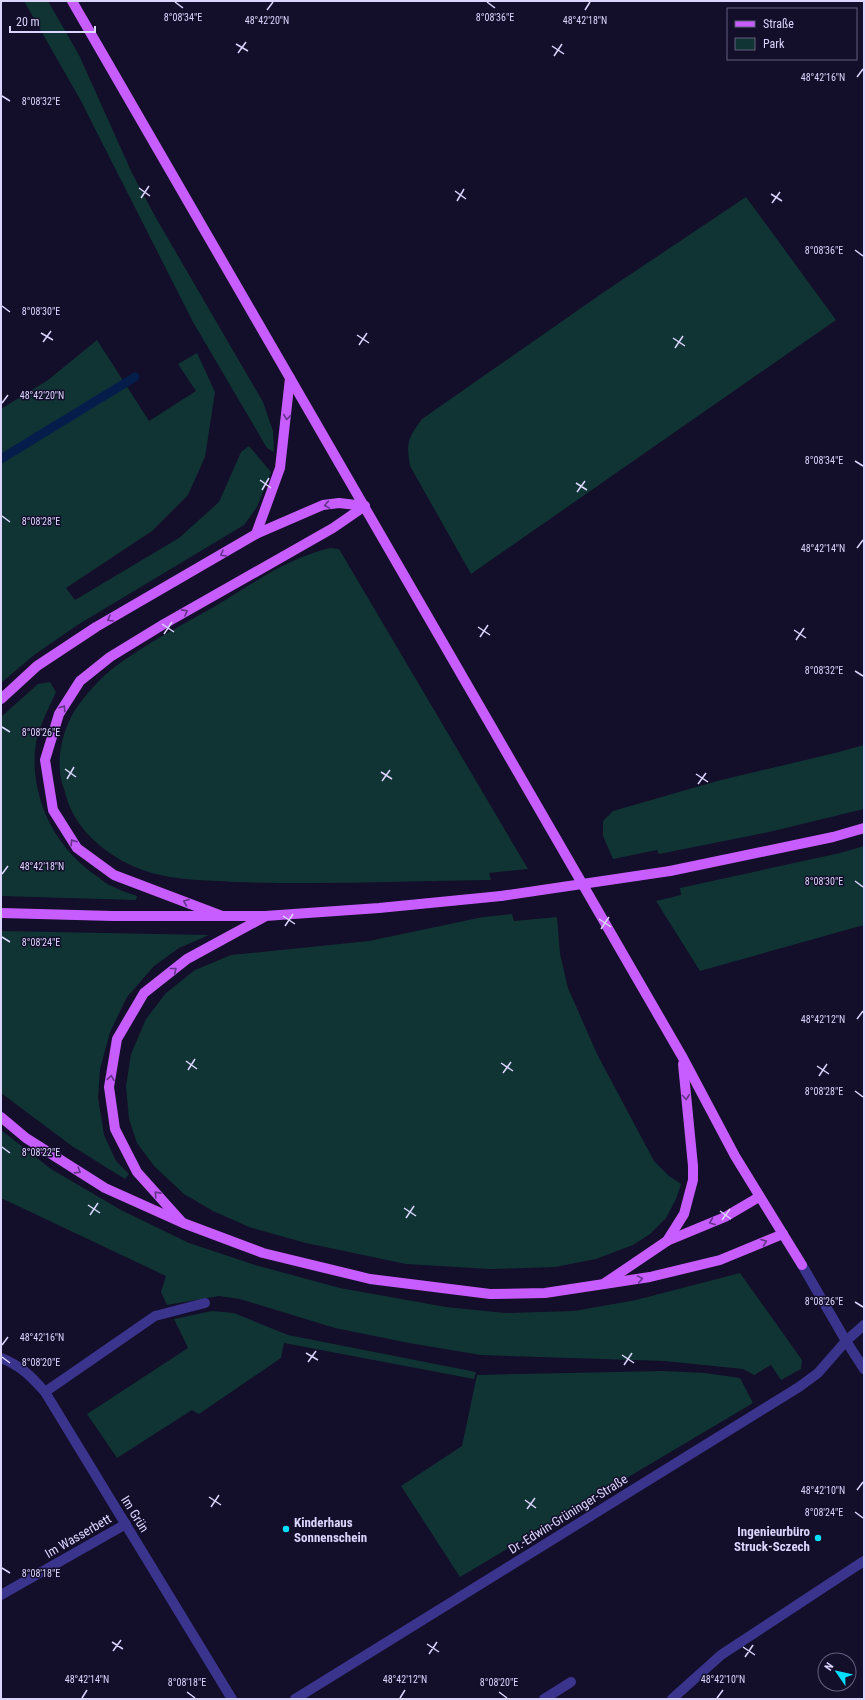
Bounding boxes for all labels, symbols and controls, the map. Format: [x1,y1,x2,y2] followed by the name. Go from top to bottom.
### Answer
[10,8,95,34] scale bar
[727,8,857,60] legend
[164,12,202,23] text: 8°08'34"E
[476,12,514,23] text: 8°08'36"E
[16,15,40,29] text: 20 m
[245,15,289,26] text: 48°42'20"N
[563,15,607,26] text: 48°42'18"N
[763,17,794,31] text: Straße
[763,37,785,51] text: Park
[801,72,845,83] text: 48°42'16"N
[22,96,60,107] text: 8°08'32"E
[805,245,843,256] text: 8°08'36"E
[22,306,60,317] text: 8°08'30"E
[20,390,64,401] text: 48°42'20"N
[282,414,291,420] one-way arrow
[805,455,843,466] text: 8°08'34"E
[323,500,330,509] one-way arrow
[22,516,60,527] text: 8°08'28"E
[801,543,845,554] text: 48°42'14"N
[220,549,227,556] one-way arrow
[181,609,188,616] one-way arrow
[107,615,114,622] one-way arrow
[805,665,843,676] text: 8°08'32"E
[58,705,66,712] one-way arrow
[22,727,60,738] text: 8°08'26"E
[70,839,78,846] one-way arrow
[20,861,64,872] text: 48°42'18"N
[805,876,843,887] text: 8°08'30"E
[182,898,189,906] one-way arrow
[22,937,60,948] text: 8°08'24"E
[169,967,176,974] one-way arrow
[801,1014,845,1025] text: 48°42'12"N
[106,1075,115,1081] one-way arrow
[805,1086,843,1097] text: 8°08'28"E
[682,1094,691,1100] one-way arrow
[22,1147,60,1158] text: 8°08'22"E
[74,1166,81,1173] one-way arrow
[154,1191,162,1199] one-way arrow
[709,1217,716,1225] one-way arrow
[761,1238,768,1246] one-way arrow
[637,1275,643,1284] one-way arrow
[805,1296,843,1307] text: 8°08'26"E
[20,1332,64,1343] text: 48°42'16"N
[22,1357,60,1368] text: 8°08'20"E
[506,1471,630,1557] street label: Dr.-Edwin-Grüninger-Straße
[801,1485,845,1496] text: 48°42'10"N
[118,1493,152,1535] street label: Im Grün
[805,1507,843,1518] text: 8°08'24"E
[42,1511,114,1561] street label: Im Wasserbett
[294,1515,367,1545] place label: Kinderhaus Sonnenschein
[281,1524,291,1534] marker: Kinderhaus Sonnenschein
[734,1524,811,1554] place label: Ingenieurbüro Struck-Sczech
[813,1533,823,1543] marker: Ingenieurbüro Struck-Sczech
[22,1568,60,1579] text: 8°08'18"E
[817,1652,857,1692] north arrow
[822,1660,837,1673] text: N
[65,1674,109,1685] text: 48°42'14"N
[383,1674,427,1685] text: 48°42'12"N
[701,1674,745,1685] text: 48°42'10"N
[168,1677,206,1688] text: 8°08'18"E
[480,1677,518,1688] text: 8°08'20"E

